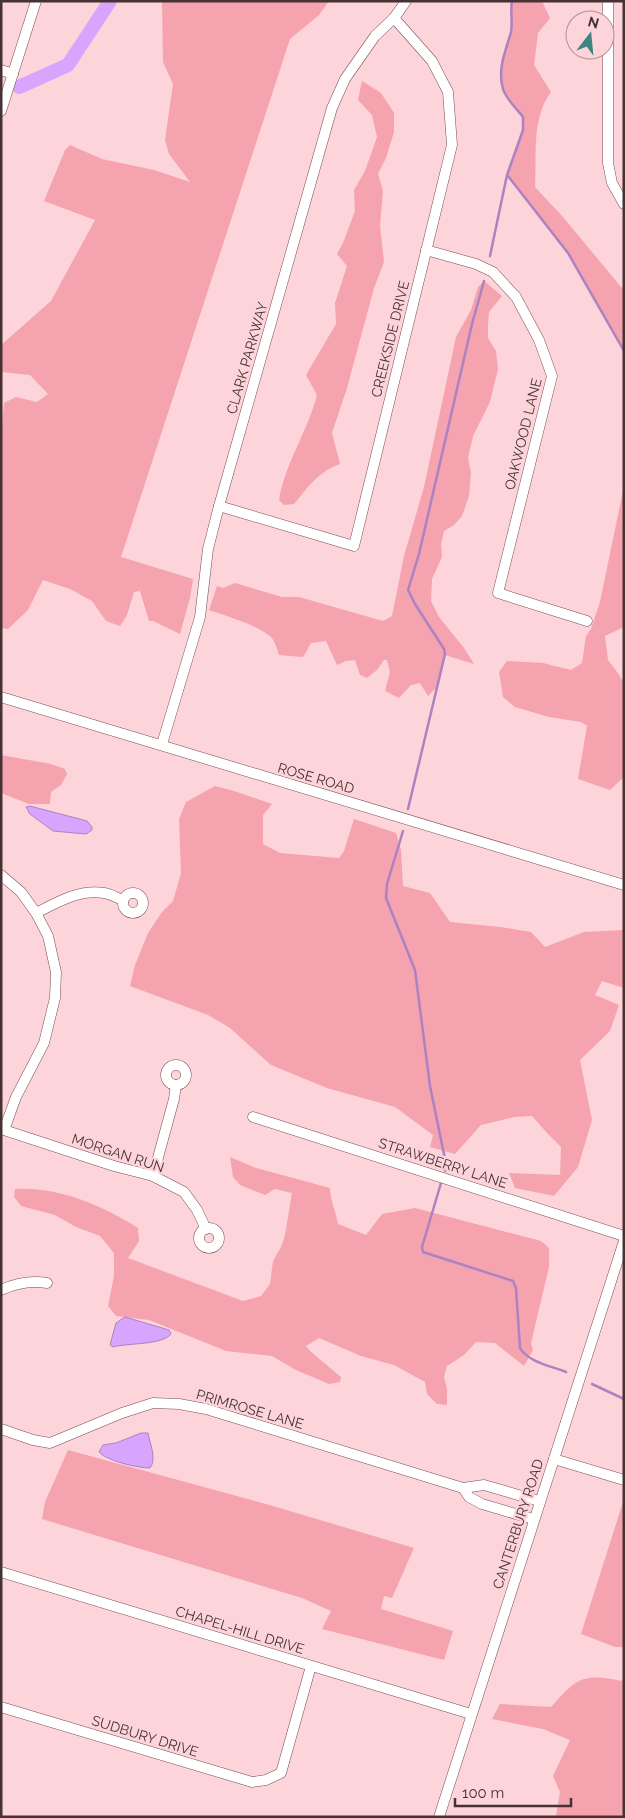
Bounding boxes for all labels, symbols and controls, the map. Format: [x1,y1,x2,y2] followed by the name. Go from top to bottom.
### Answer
[565,10,615,60] north arrow
[586,13,601,32] text: N
[368,279,412,399] street label: CREEKSIDE DRIVE
[223,300,271,416] street label: CLARK PARKWAY
[501,377,545,491] street label: OAKWOOD LANE
[276,759,356,797] street label: ROSE ROAD
[70,1131,166,1175] street label: MORGAN RUN
[377,1135,509,1191] street label: STRAWBERRY LANE
[195,1386,305,1432] street label: PRIMROSE LANE
[489,1457,547,1591] street label: CANTERBURY ROAD
[174,1603,306,1657] street label: CHAPEL-HILL DRIVE
[90,1712,200,1760] street label: SUDBURY DRIVE
[455,1776,571,1808] scale bar
[462,1784,504,1802] text: 100 m

